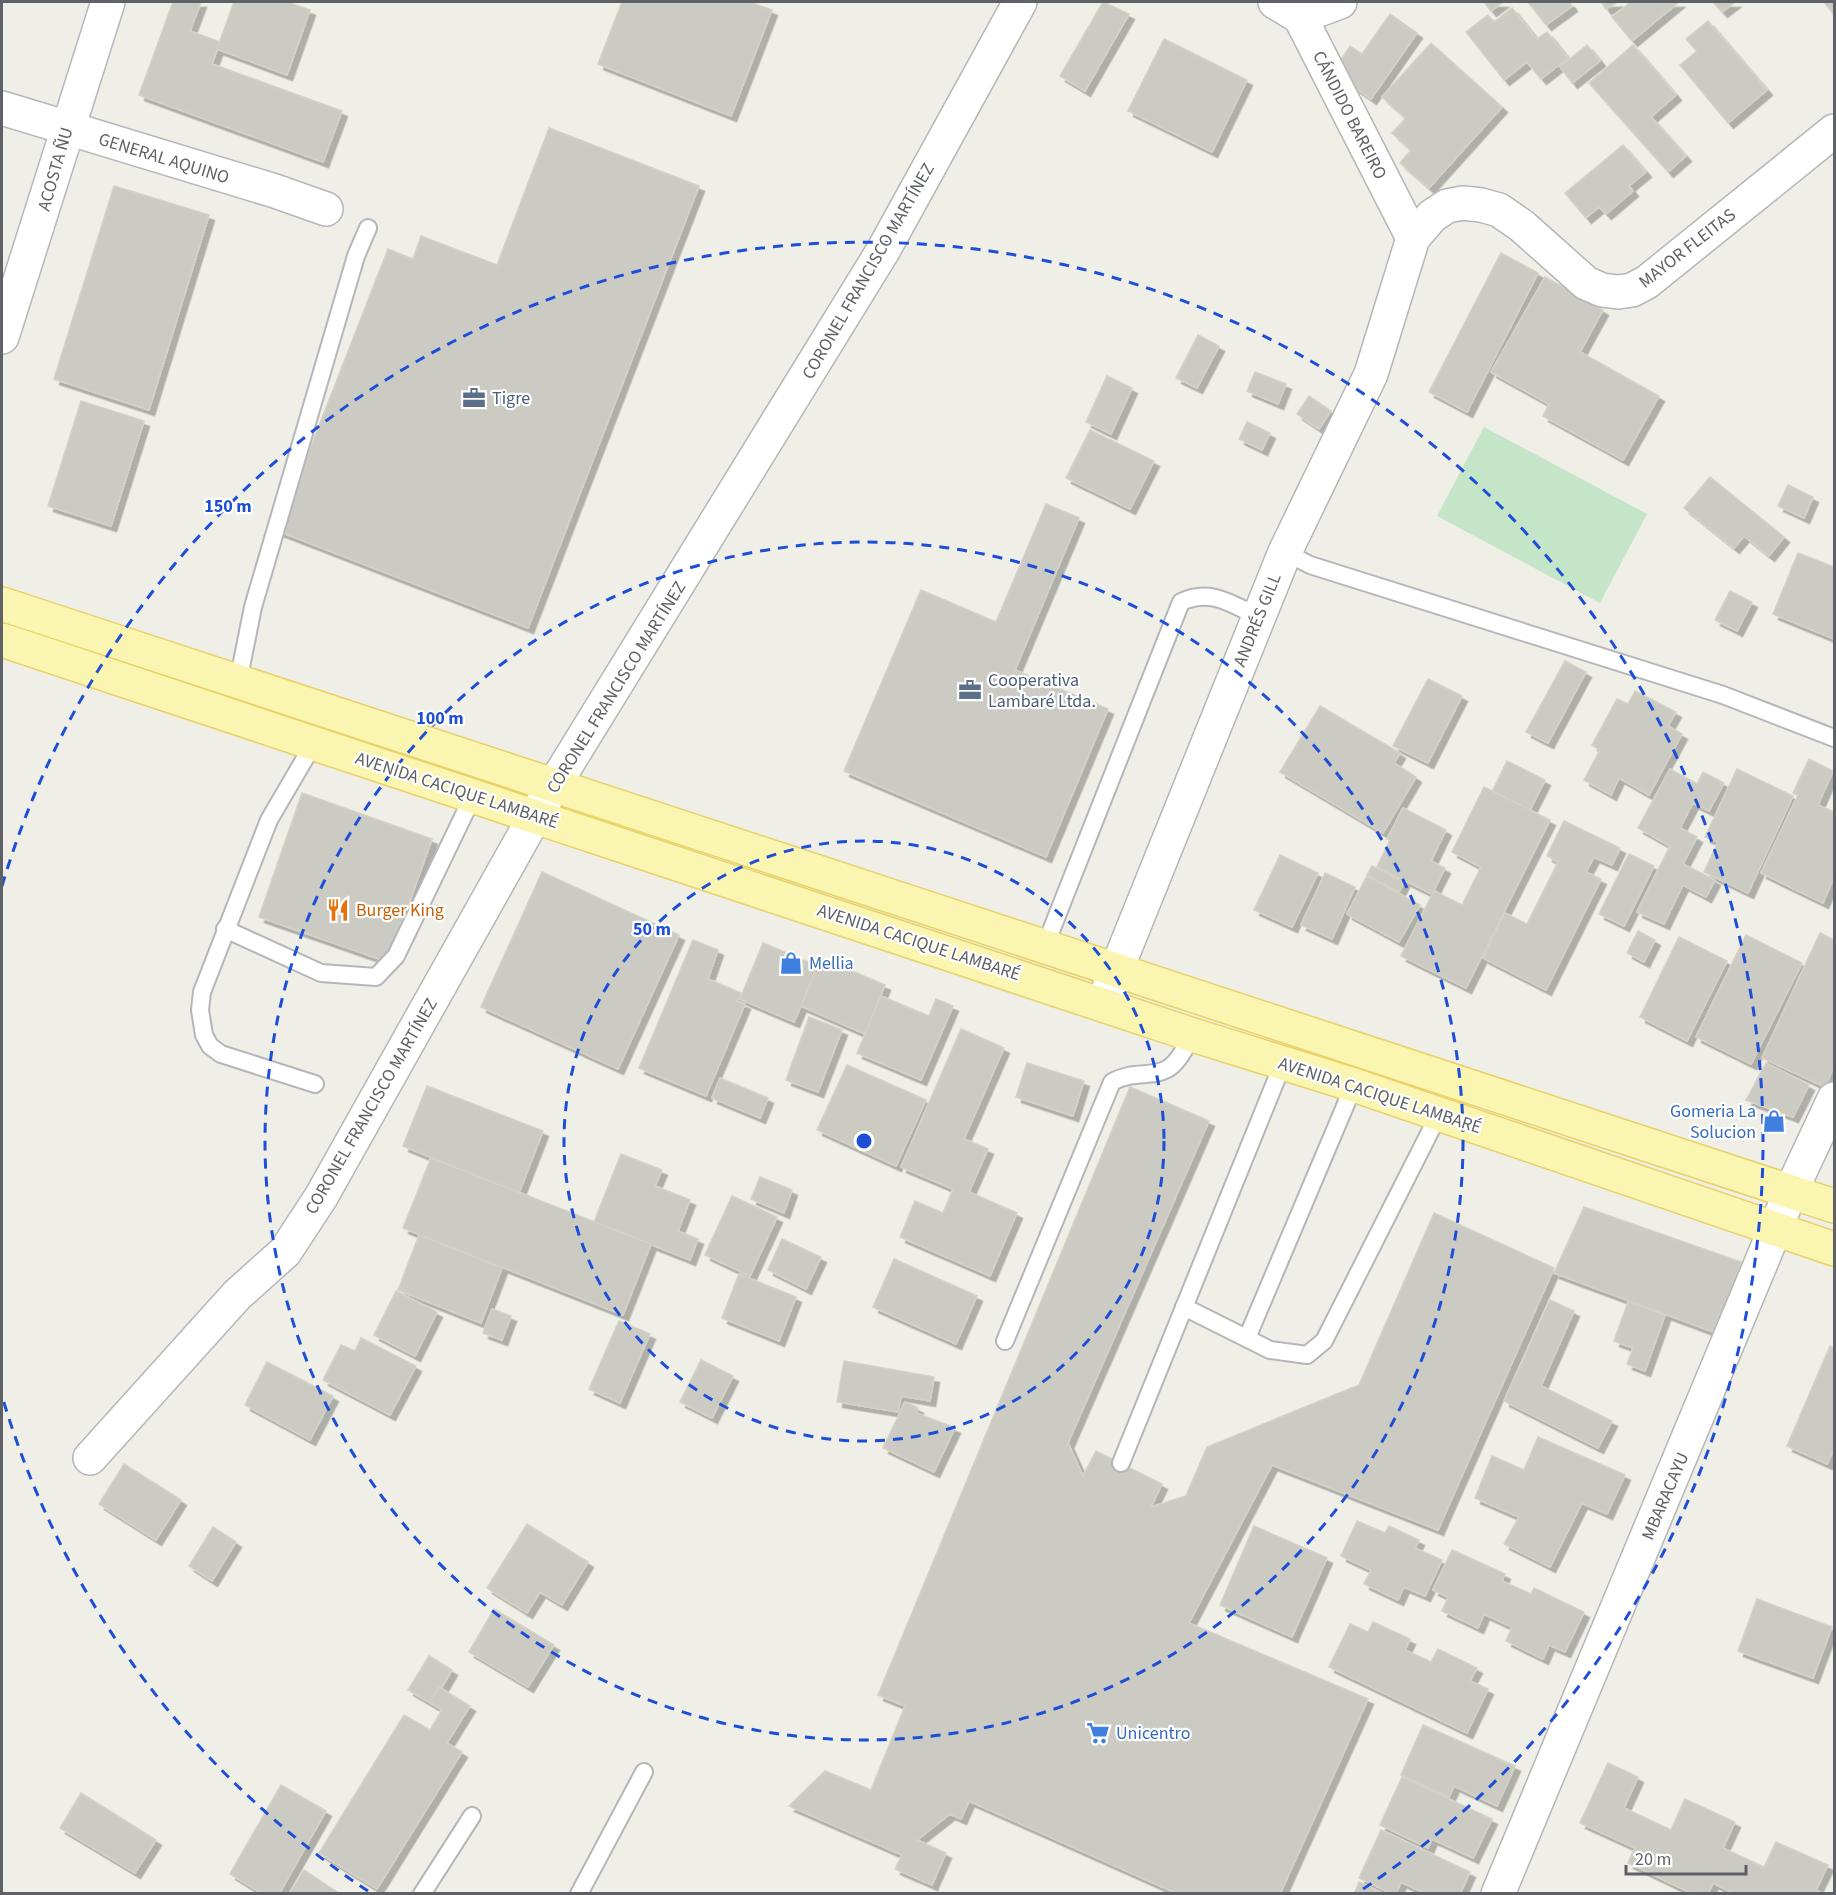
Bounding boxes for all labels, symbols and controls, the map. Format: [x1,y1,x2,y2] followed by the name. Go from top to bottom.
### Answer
[1306,47,1393,184] street label: CÁNDIDO BAREIRO
[32,124,79,214] street label: ACOSTA ÑU
[95,127,232,190] street label: GENERAL AQUINO
[796,159,941,384] street label: CORONEL FRANCISCO MARTÍNEZ
[1634,203,1741,294] street label: MAYOR FLEITAS
[461,385,487,411] office icon: Tigre
[492,386,530,411] place label: Tigre
[204,494,252,519] text: 150 m
[1227,569,1288,671] street label: ANDRÉS GILL
[541,576,692,798] street label: CORONEL FRANCISCO MARTÍNEZ
[988,668,1096,714] place label: Cooperativa Lambaré Ltda.
[957,677,983,703] office icon: Cooperativa Lambaré Ltda.
[416,706,464,731] text: 100 m
[352,746,562,835] street label: AVENIDA CACIQUE LAMBARÉ
[325,897,351,923] restaurant icon: Burger King
[356,898,444,923] place label: Burger King
[814,898,1024,987] street label: AVENIDA CACIQUE LAMBARÉ
[633,917,671,942] text: 50 m
[778,950,804,976] shop icon: Mellia
[809,951,854,976] place label: Mellia
[299,994,444,1219] street label: CORONEL FRANCISCO MARTÍNEZ
[1275,1051,1485,1140] street label: AVENIDA CACIQUE LAMBARÉ
[1670,1099,1756,1145] place label: Gomeria La Solucion
[1761,1108,1787,1134] shop icon: Gomeria La Solucion
[854,1131,874,1151] centre of rings
[1636,1448,1695,1544] street label: MBARACAYU
[1085,1720,1111,1746] supermarket icon: Unicentro
[1116,1721,1190,1746] place label: Unicentro
[1626,1838,1746,1876] scale bar
[1635,1847,1671,1872] text: 20 m

